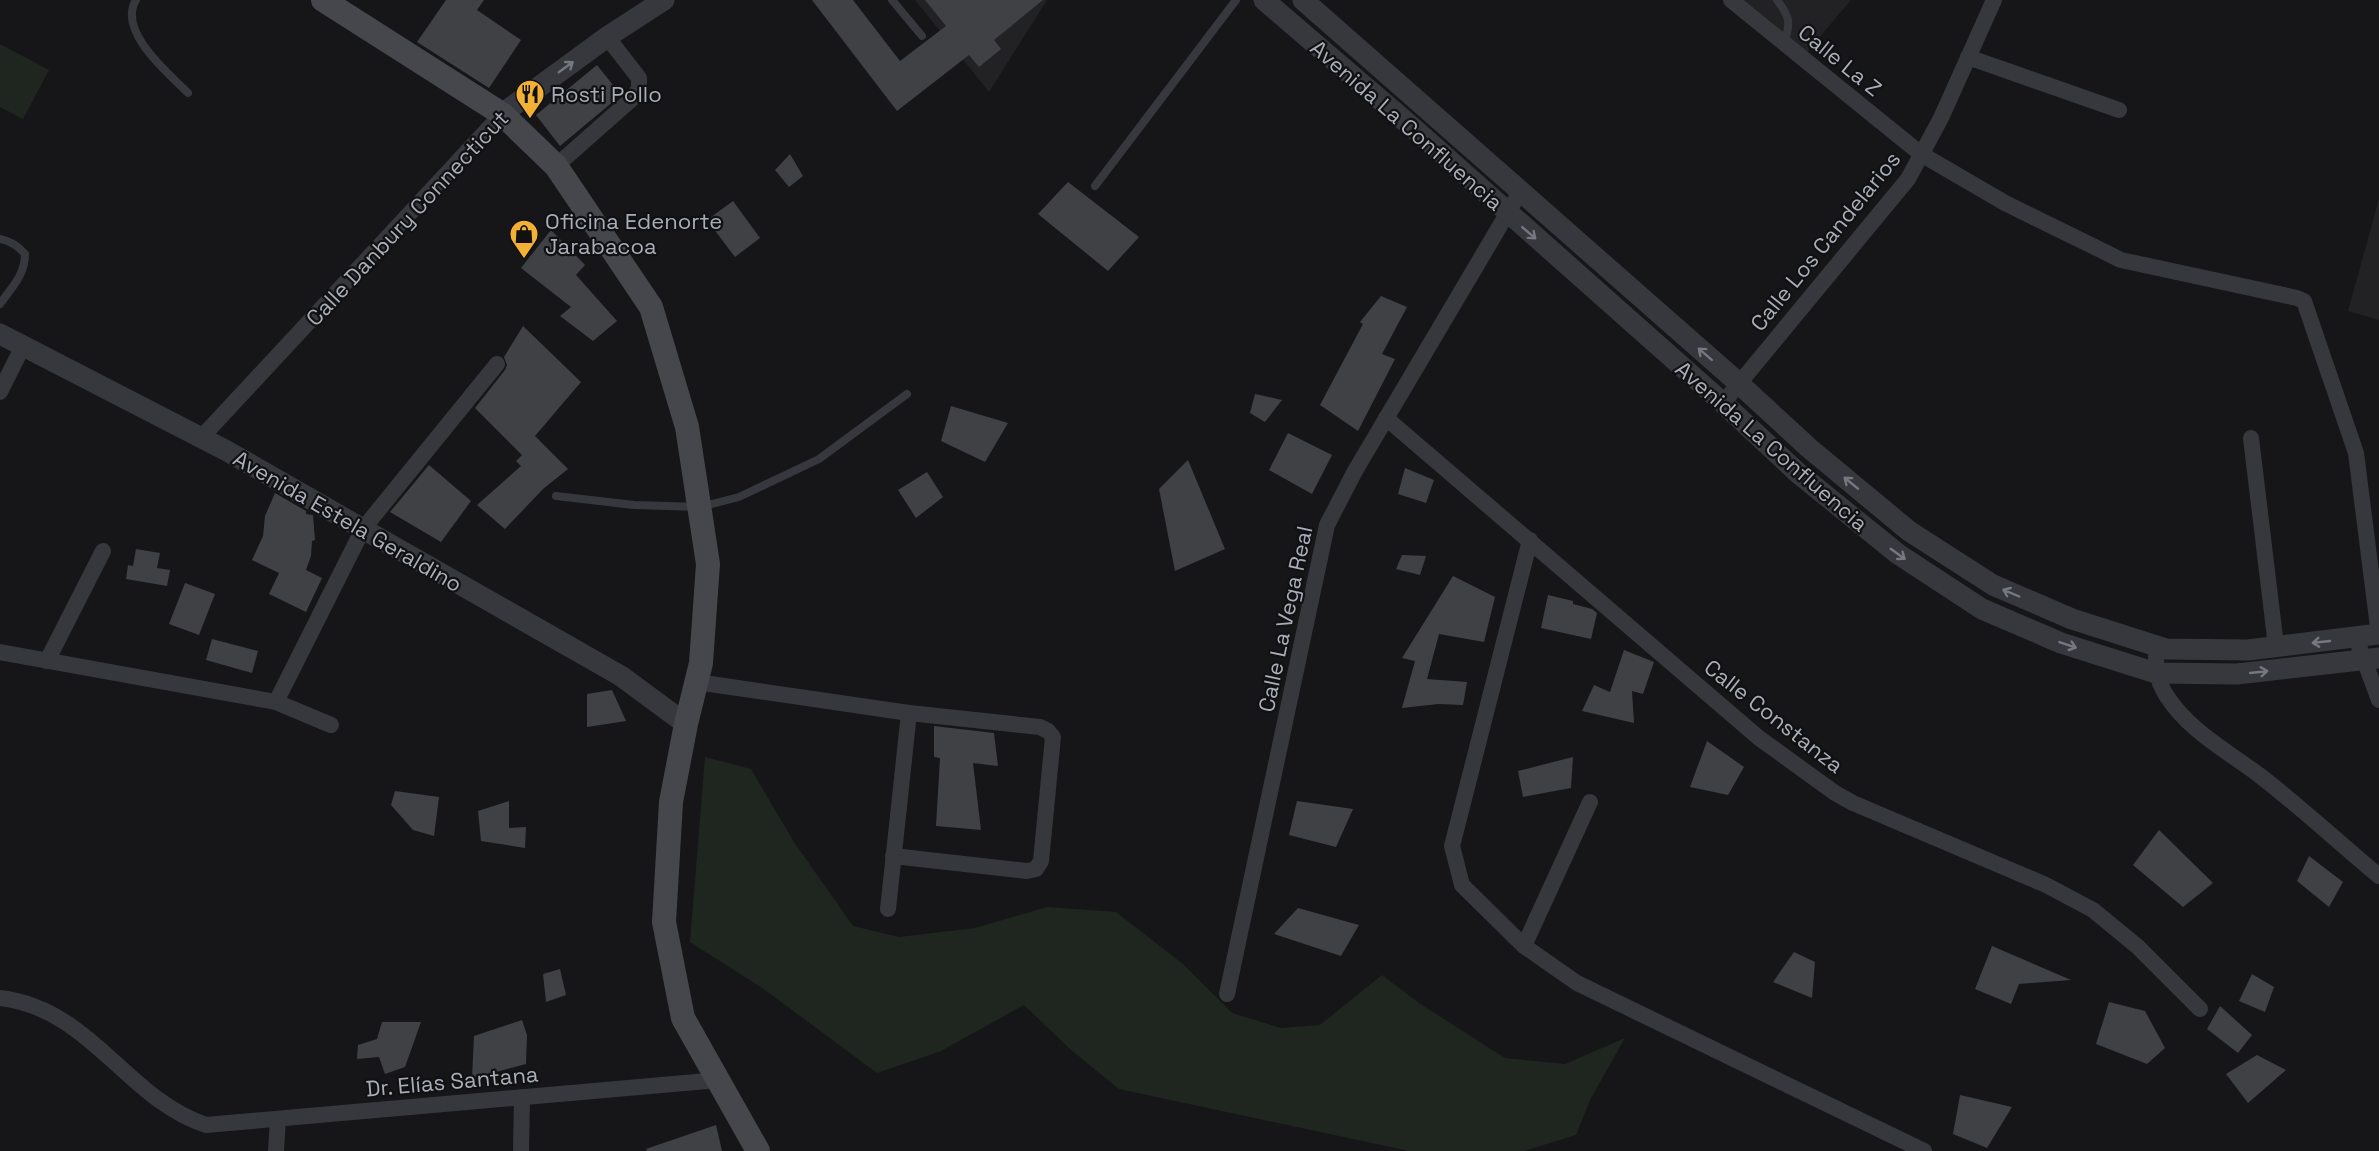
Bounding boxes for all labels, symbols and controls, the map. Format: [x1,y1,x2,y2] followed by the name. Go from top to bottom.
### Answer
[1793,18,1887,102] street label: Calle La Z
[1305,34,1509,217] street label: Avenida La Confluencia
[558,61,574,73] one-way arrow
[514,78,546,120] restaurant icon: Rosti Pollo
[551,80,662,108] place label: Rosti Pollo
[300,104,514,332] street label: Calle Danbury Connecticut
[1744,145,1906,337] street label: Calle Los Candelarios
[545,207,722,260] place label: Oficina Edenorte Jarabacoa
[508,218,540,260] shop icon: Oficina Edenorte Jarabacoa
[1521,226,1537,239] one-way arrow
[1697,347,1713,360] one-way arrow
[1670,355,1874,538] street label: Avenida La Confluencia
[229,444,467,598] street label: Avenida Estela Geraldino
[1843,476,1859,489] one-way arrow
[1252,523,1318,715] street label: Calle La Vega Real
[1889,547,1905,560] one-way arrow
[2002,587,2020,598] one-way arrow
[2312,637,2331,648] one-way arrow
[2059,641,2077,652] one-way arrow
[1699,653,1849,779] street label: Calle Constanza
[2249,666,2268,677] one-way arrow
[365,1059,540,1102] street label: Dr. Elías Santana

